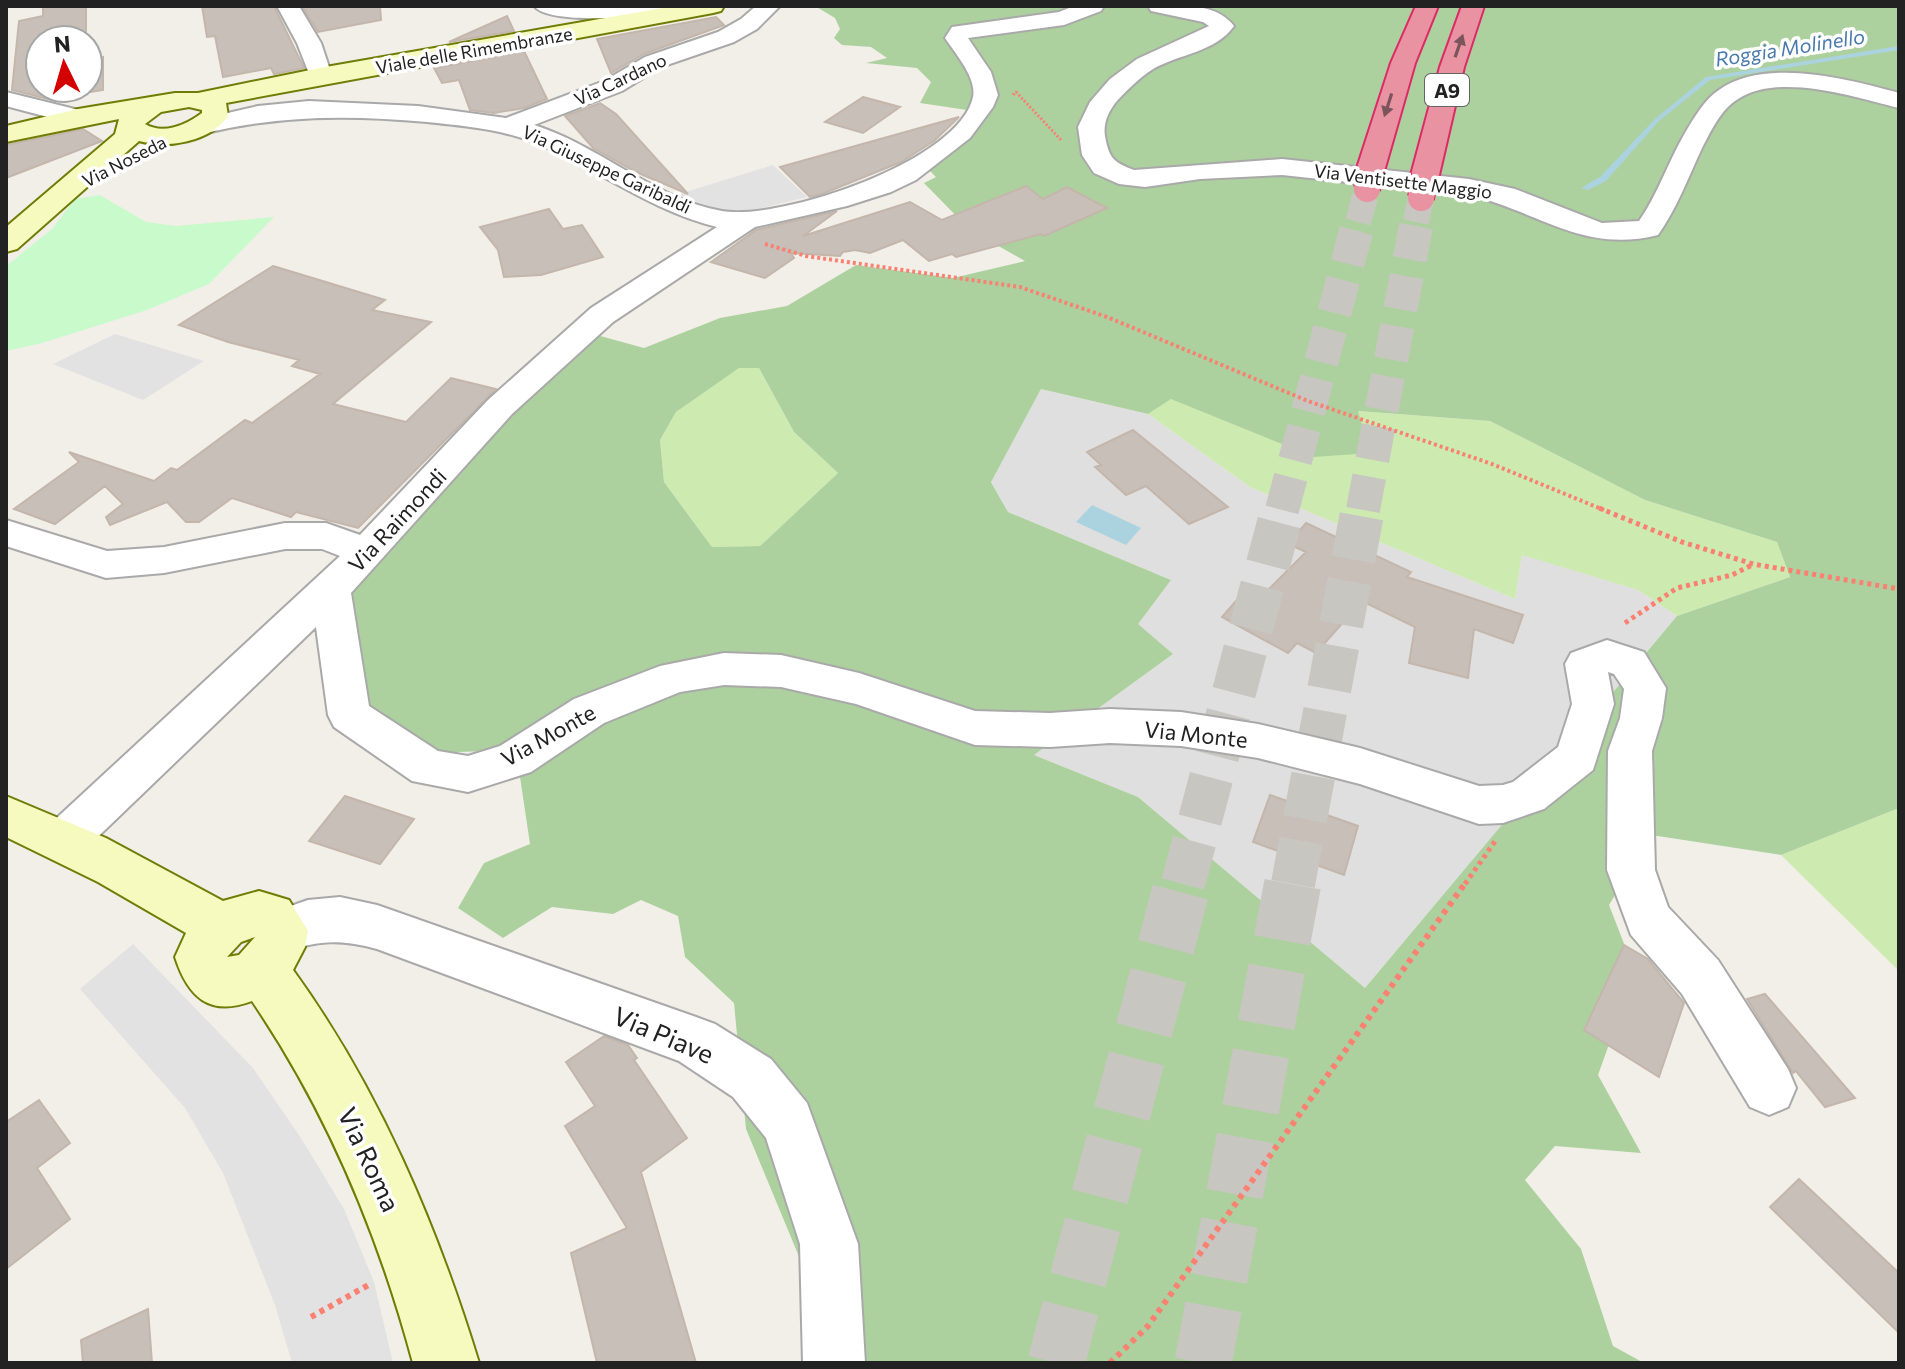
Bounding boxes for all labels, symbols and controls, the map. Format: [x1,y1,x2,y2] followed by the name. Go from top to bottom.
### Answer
[374,22,574,78] street label: Viale delle Rimembranze
[1713,23,1867,71] water label: Roggia Molinello
[24,24,104,104] north arrow
[53,29,72,58] text: N
[1454,34,1466,58] one-way arrow
[570,48,670,110] street label: Via Cardano
[1425,74,1469,106] road number: A9
[1382,93,1394,117] one-way arrow
[519,120,695,218] street label: Via Giuseppe Garibaldi
[78,130,170,192] street label: Via Noseda
[1313,159,1493,203] street label: Via Ventisette Maggio
[342,463,452,577] street label: Via Raimondi
[496,698,600,772] street label: Via Monte
[1143,715,1249,753] street label: Via Monte
[609,999,719,1069] street label: Via Piave
[332,1102,408,1216] street label: Via Roma

